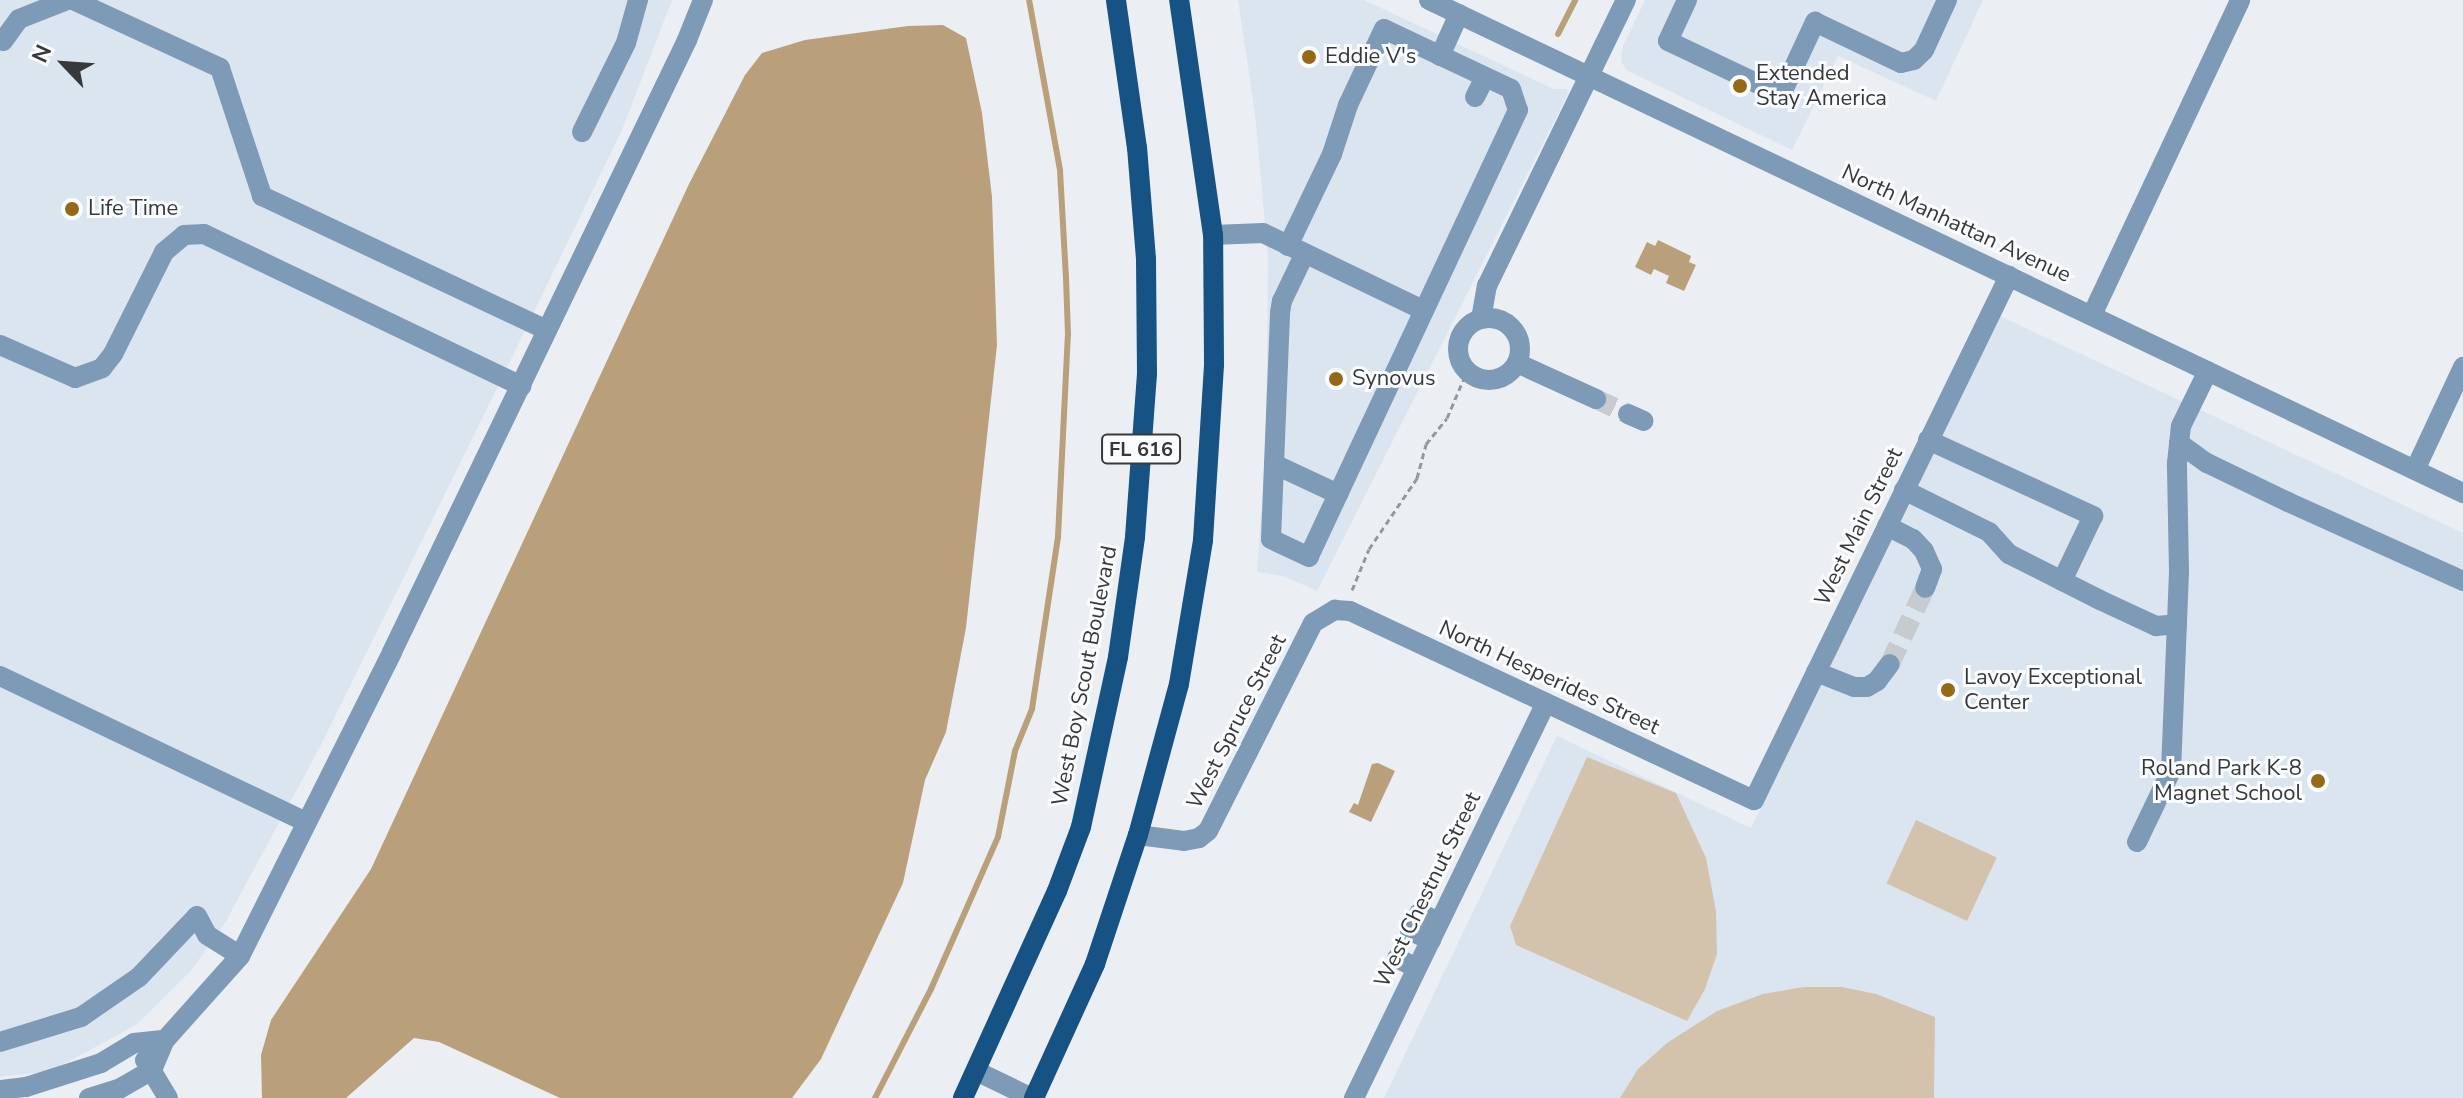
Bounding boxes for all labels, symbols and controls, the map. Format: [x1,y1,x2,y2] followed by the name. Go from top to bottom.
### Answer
[24,24,104,104] north arrow
[25,40,59,68] text: N
[1325,44,1416,70] place label: Eddie V's
[1300,48,1318,66] marker: Eddie V's
[1756,60,1887,112] place label: Extended Stay America
[1731,77,1749,95] marker: Extended Stay America
[1837,159,2075,289] street label: North Manhattan Avenue
[88,196,178,222] place label: Life Time
[63,200,81,218] marker: Life Time
[1352,366,1436,392] place label: Synovus
[1327,370,1345,388] marker: Synovus
[1101,433,1181,465] road number: FL 616
[1809,444,1909,610] street label: West Main Street
[1047,544,1123,808] street label: West Boy Scout Boulevard
[1435,615,1663,741] street label: North Hesperides Street
[1182,630,1292,814] street label: West Spruce Street
[1964,664,2142,716] place label: Lavoy Exceptional Center
[1939,681,1957,699] marker: Lavoy Exceptional Center
[2141,755,2302,806] place label: Roland Park K-8 Magnet School
[2309,772,2327,790] marker: Roland Park K-8 Magnet School
[1369,788,1487,992] street label: West Chestnut Street

